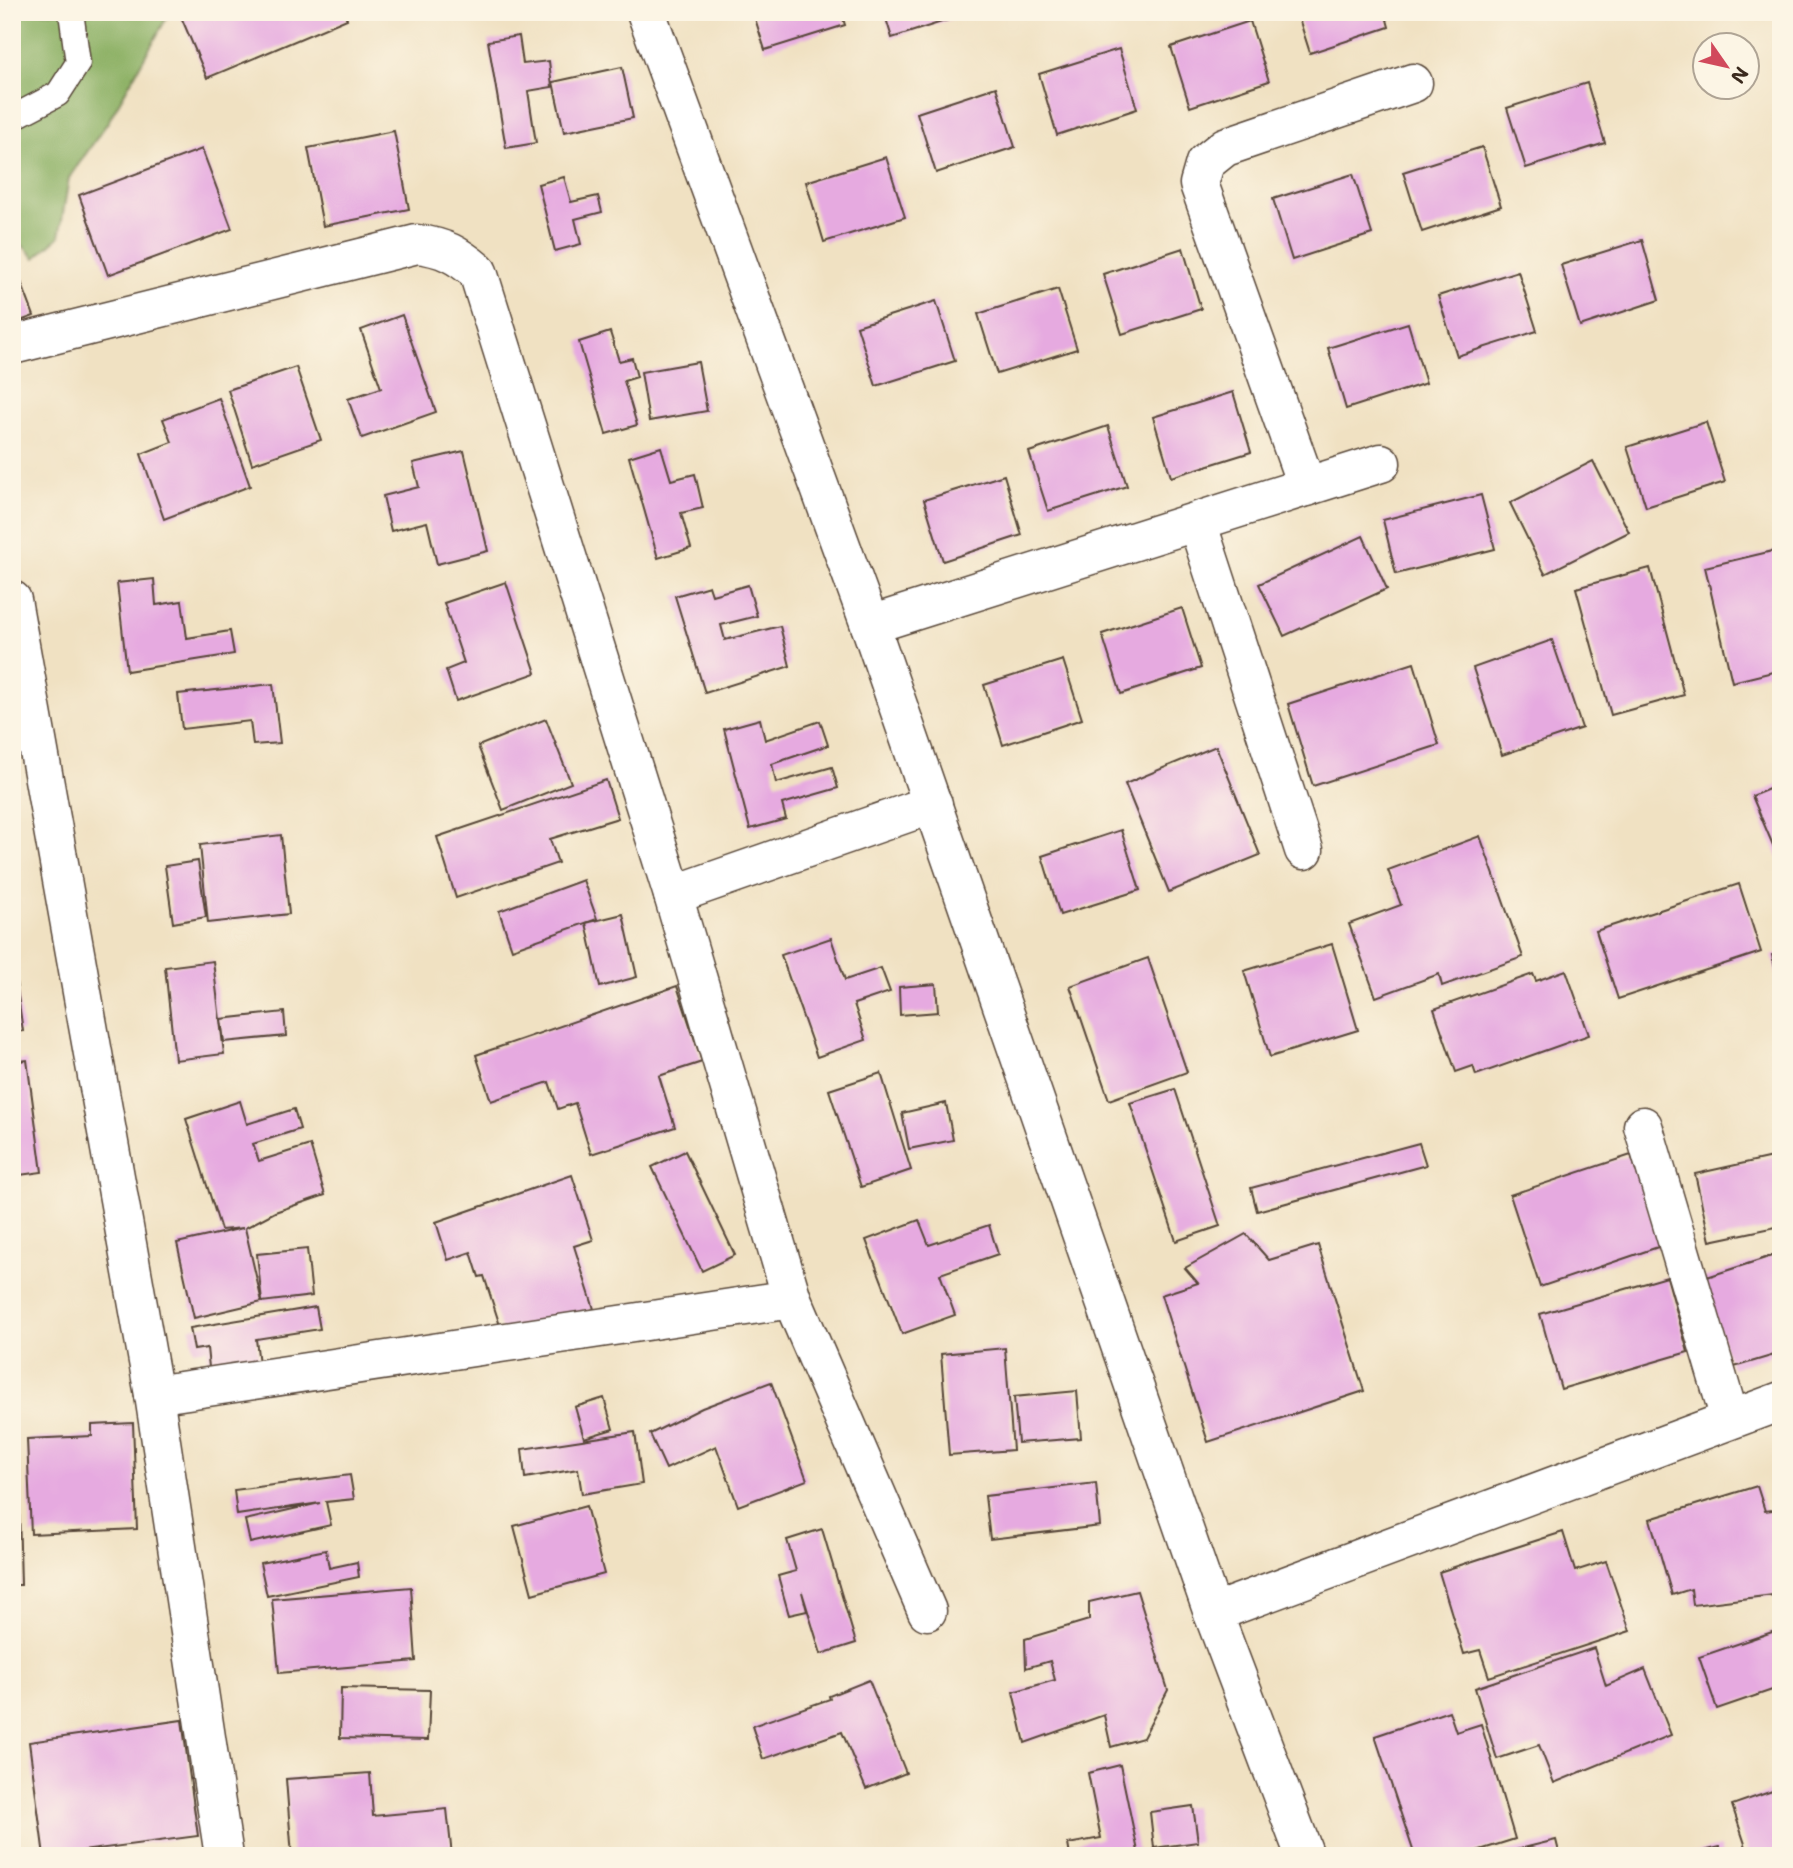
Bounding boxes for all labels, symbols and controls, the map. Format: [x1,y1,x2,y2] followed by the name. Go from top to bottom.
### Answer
[1692,32,1762,102] north arrow
[1725,62,1754,88] text: N

